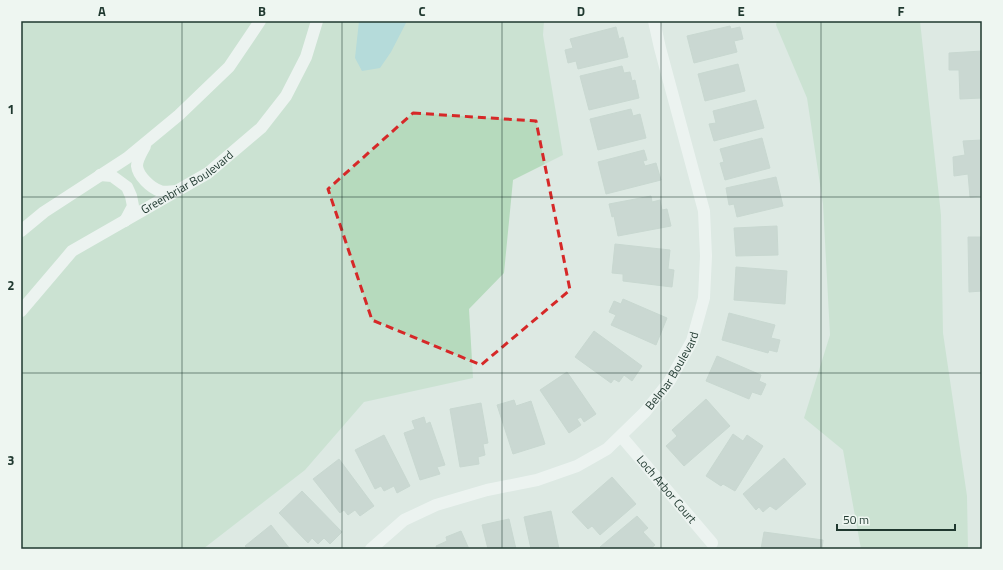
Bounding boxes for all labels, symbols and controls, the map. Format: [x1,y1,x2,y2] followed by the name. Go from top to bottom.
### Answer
[98,1,106,21] text: A
[258,1,266,21] text: B
[418,1,426,21] text: C
[577,1,585,21] text: D
[737,1,745,21] text: E
[898,1,905,21] text: F
[7,99,15,119] text: 1
[137,145,237,219] street label: Greenbriar Boulevard
[7,275,15,295] text: 2
[640,329,703,414] street label: Belmar Boulevard
[7,450,15,470] text: 3
[632,451,702,528] street label: Loch Arbor Court
[837,506,955,532] scale bar
[843,510,869,529] text: 50 m

